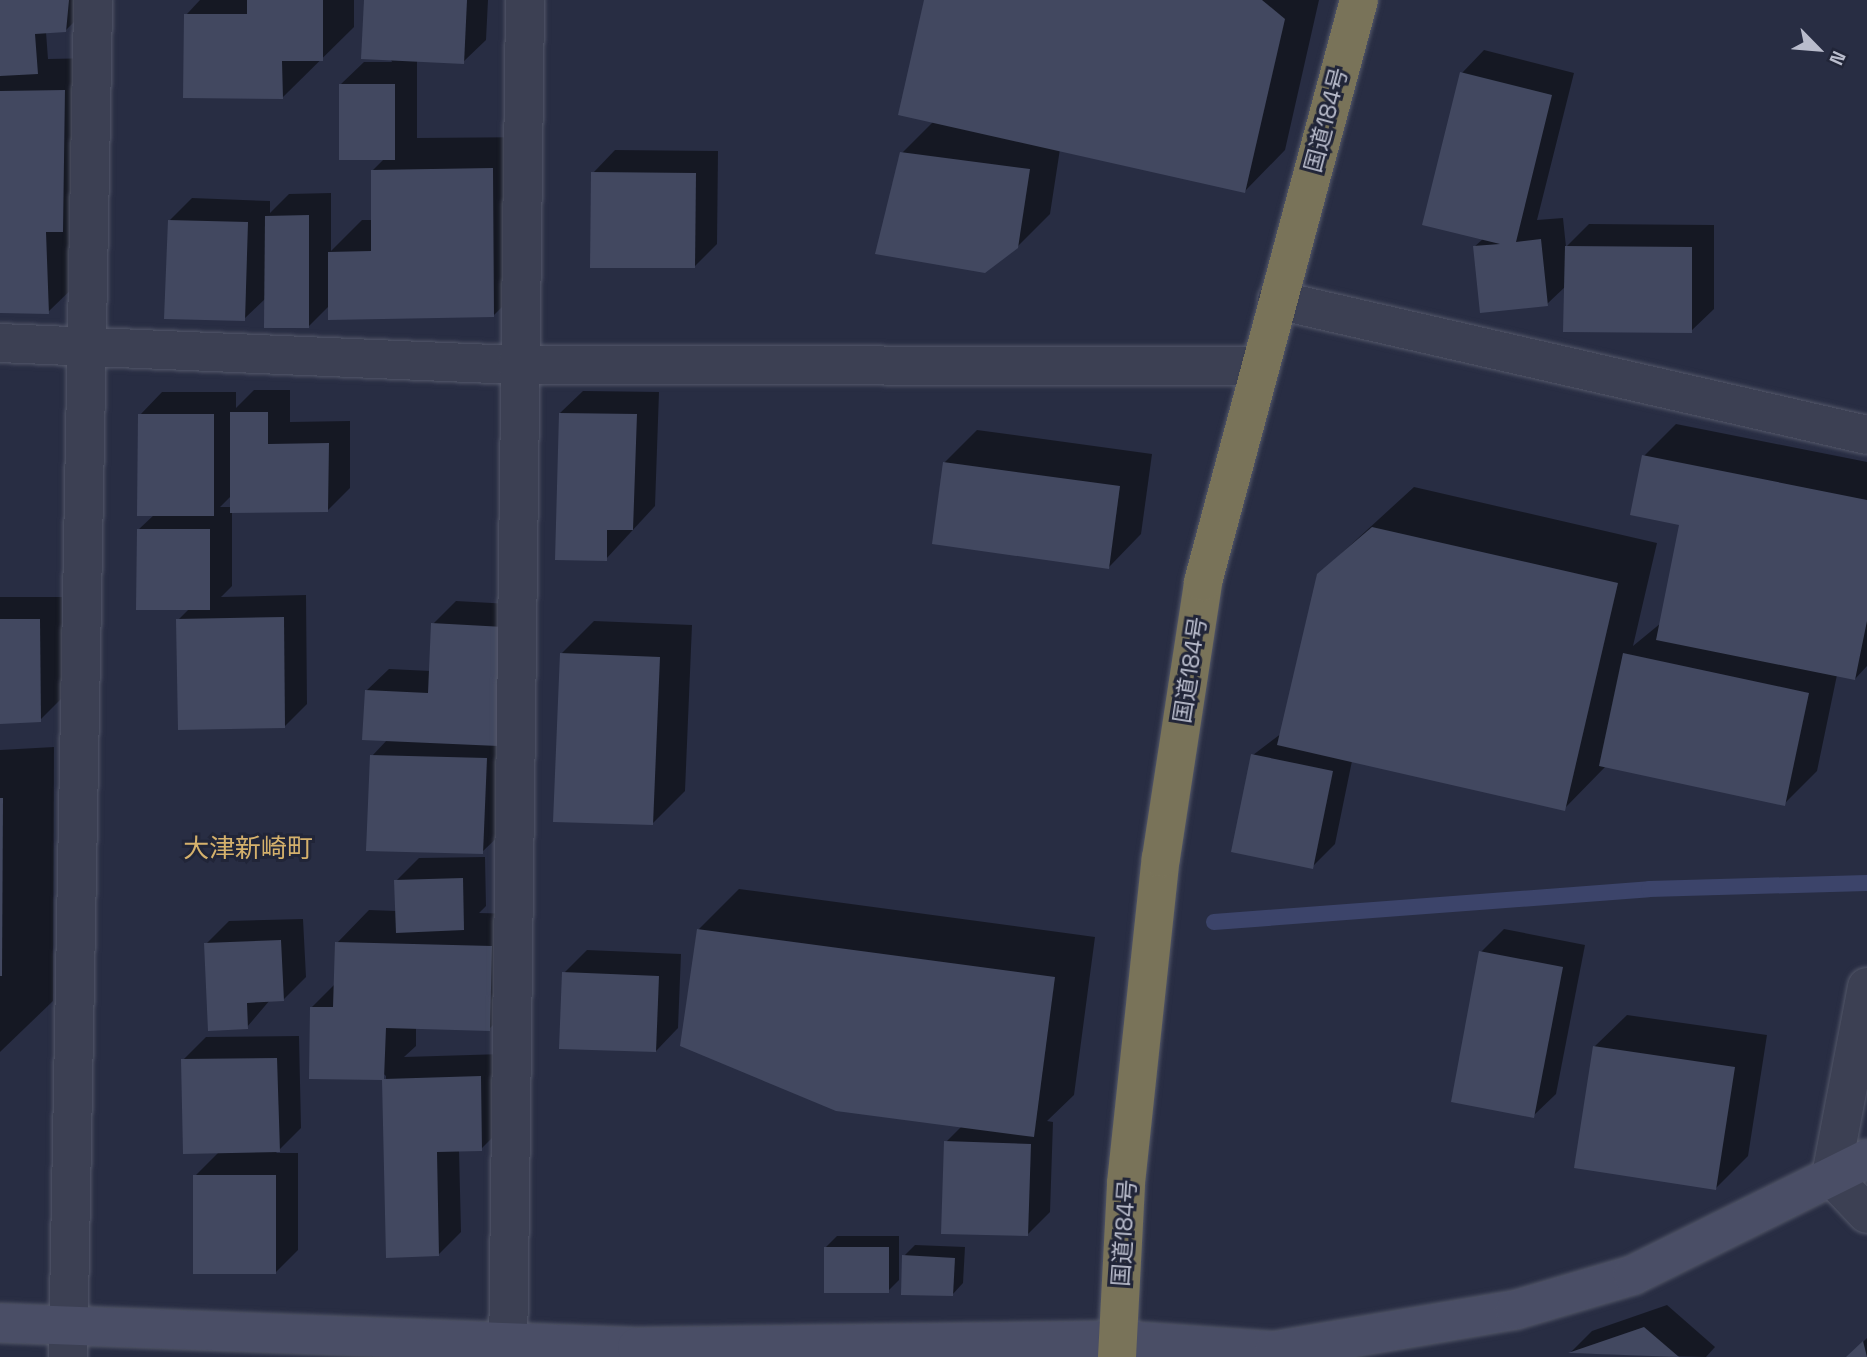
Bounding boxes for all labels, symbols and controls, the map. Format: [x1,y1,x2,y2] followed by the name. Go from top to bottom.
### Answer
[1783,14,1853,84] north arrow
[1823,47,1852,69] text: N
[1299,65,1353,175] street label: 国道184号
[1168,615,1212,725] street label: 国道184号
[183,833,313,865] district label: 大津新崎町
[1106,1179,1142,1287] street label: 国道184号

